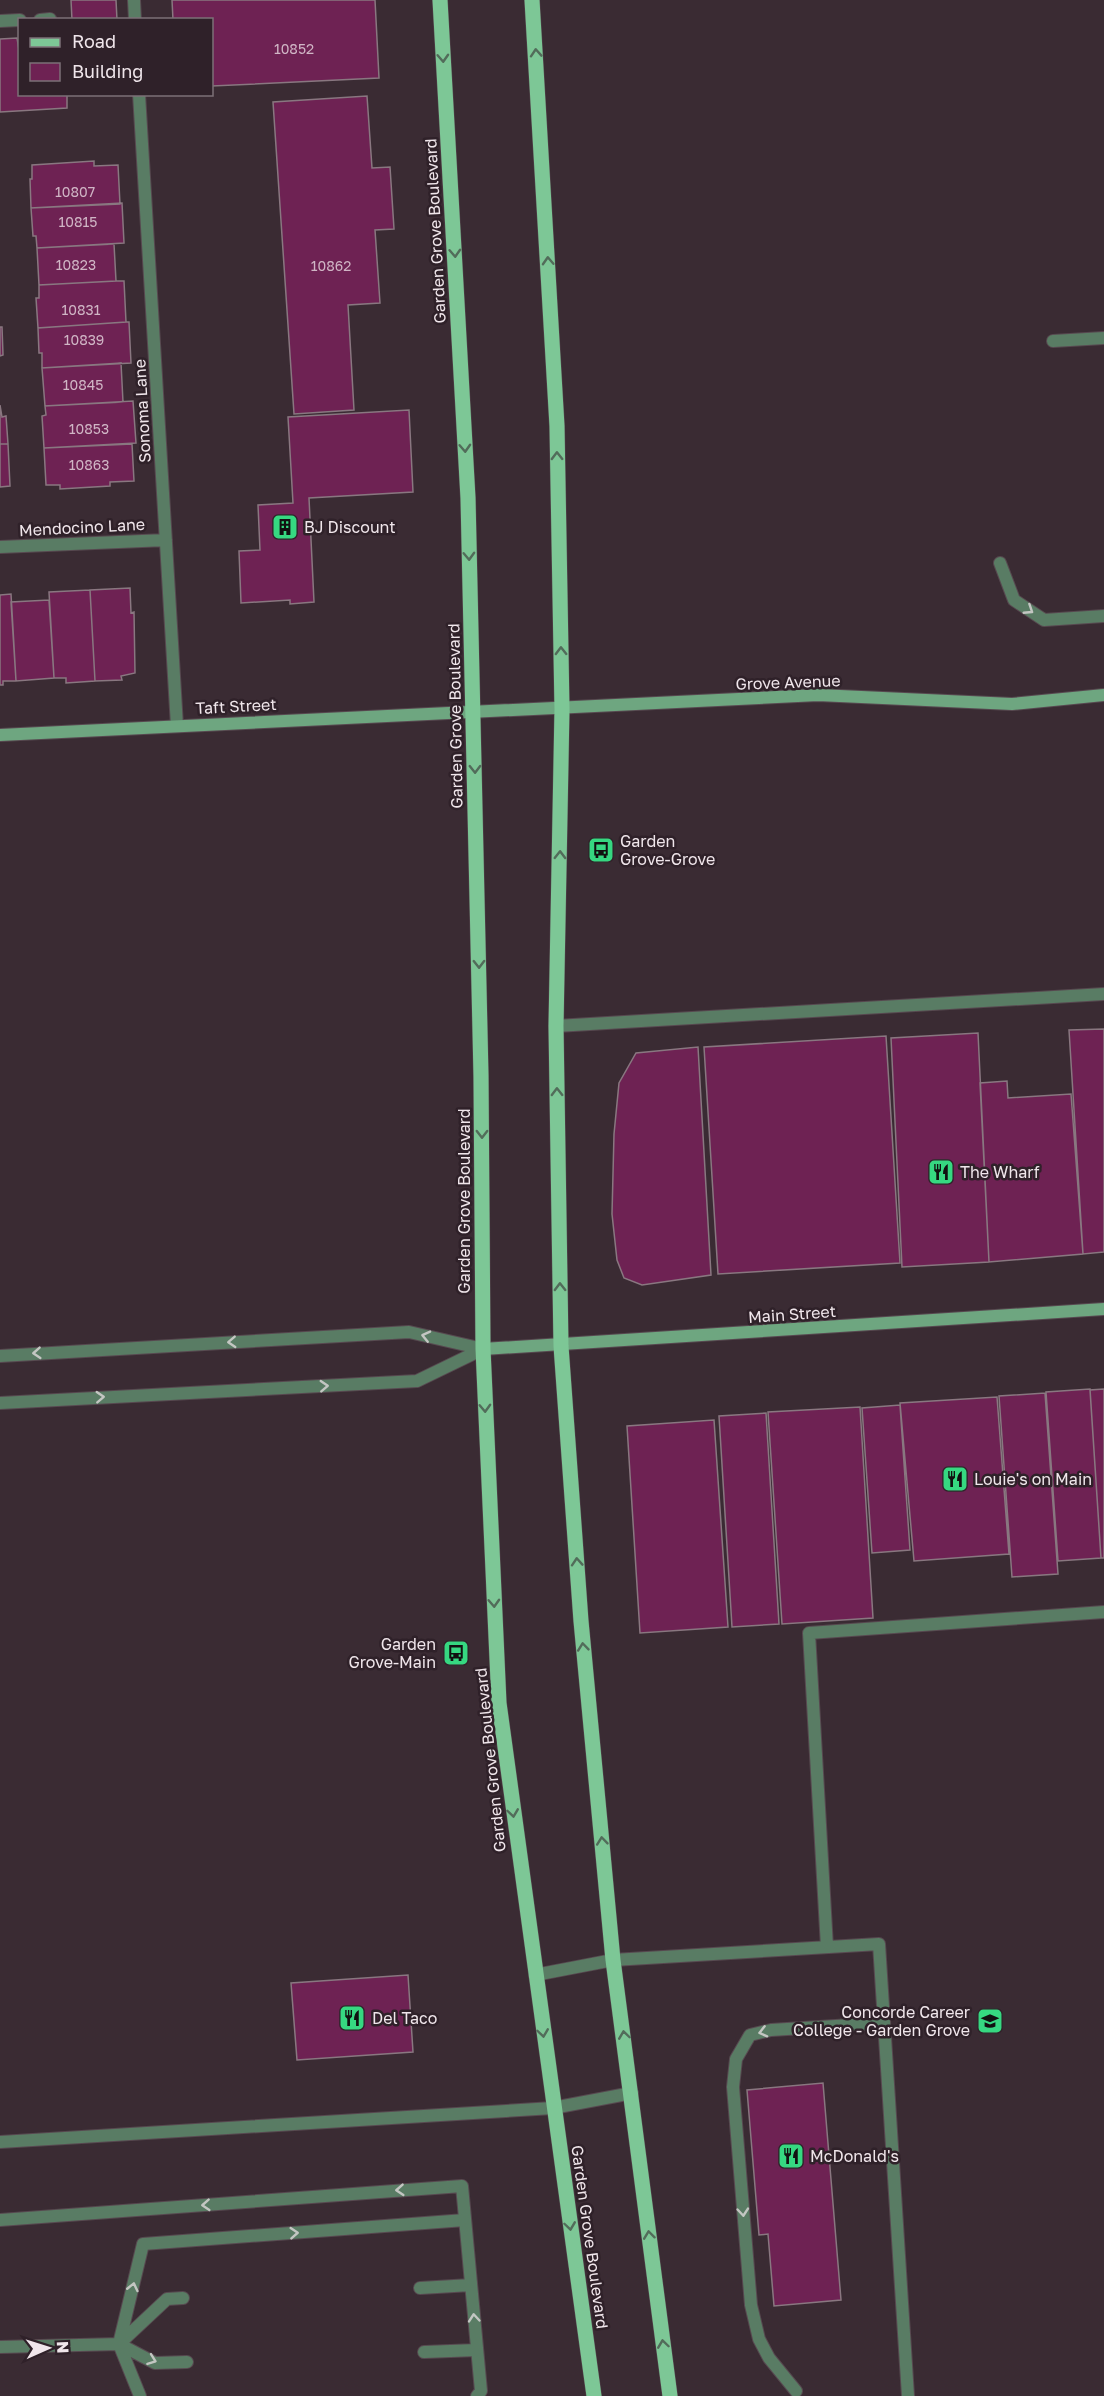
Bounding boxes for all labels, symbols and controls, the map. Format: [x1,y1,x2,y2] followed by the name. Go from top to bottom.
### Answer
[18,18,213,96] legend
[72,30,116,52] text: Road
[274,40,314,57] house number: 10852
[530,49,543,58] one-way arrow
[437,54,450,63] one-way arrow
[72,60,143,82] text: Building
[420,138,450,324] street label: Garden Grove Boulevard
[55,183,95,200] house number: 10807
[59,213,97,230] house number: 10815
[448,249,461,258] one-way arrow
[56,256,96,273] house number: 10823
[541,256,554,265] one-way arrow
[311,257,351,274] house number: 10862
[62,301,101,318] house number: 10831
[64,331,104,348] house number: 10839
[129,359,155,463] street label: Sonoma Lane
[63,376,103,393] house number: 10845
[69,420,109,437] house number: 10853
[459,443,472,452] one-way arrow
[551,451,564,460] one-way arrow
[69,456,109,473] house number: 10863
[270,512,300,542] building icon: BJ Discount
[18,514,146,540] street label: Mendocino Lane
[304,517,396,537] place label: BJ Discount
[463,552,476,561] one-way arrow
[1023,603,1034,614] one-way arrow
[443,623,467,809] street label: Garden Grove Boulevard
[555,646,567,655] one-way arrow
[735,670,841,694] street label: Grove Avenue
[195,694,277,718] street label: Taft Street
[469,764,481,773] one-way arrow
[620,831,715,869] place label: Garden Grove-Grove
[586,835,616,865] bus stop icon: Garden Grove-Grove
[553,850,566,859] one-way arrow
[473,959,485,968] one-way arrow
[551,1088,564,1097] one-way arrow
[454,1108,474,1294] street label: Garden Grove Boulevard
[476,1130,488,1139] one-way arrow
[926,1157,956,1187] restaurant icon: The Wharf
[960,1162,1040,1182] place label: The Wharf
[554,1283,566,1292] one-way arrow
[747,1301,837,1327] street label: Main Street
[421,1330,431,1343] one-way arrow
[227,1335,236,1348] one-way arrow
[32,1347,41,1360] one-way arrow
[320,1380,329,1393] one-way arrow
[96,1391,105,1404] one-way arrow
[479,1403,492,1412] one-way arrow
[940,1464,970,1494] restaurant icon: Louie's on Main
[974,1469,1092,1489] place label: Louie's on Main
[570,1558,583,1567] one-way arrow
[488,1598,501,1607] one-way arrow
[348,1634,436,1672] place label: Garden Grove-Main
[441,1638,471,1668] bus stop icon: Garden Grove-Main
[577,1643,590,1652] one-way arrow
[470,1667,510,1853] street label: Garden Grove Boulevard
[507,1808,519,1818] one-way arrow
[596,1837,609,1846] one-way arrow
[793,2002,970,2040] place label: Concorde Career College - Garden Grove
[337,2003,367,2033] restaurant icon: Del Taco
[975,2006,1005,2036] school or university icon: Concorde Career College - Garden Grove
[372,2008,437,2028] place label: Del Taco
[758,2025,768,2038] one-way arrow
[536,2028,549,2038] one-way arrow
[618,2030,631,2040] one-way arrow
[776,2141,806,2171] restaurant icon: McDonald's
[567,2144,613,2330] street label: Garden Grove Boulevard
[810,2146,899,2166] place label: McDonald's
[396,2183,405,2196] one-way arrow
[201,2198,210,2211] one-way arrow
[736,2208,749,2217] one-way arrow
[563,2221,575,2231] one-way arrow
[290,2227,299,2240] one-way arrow
[643,2230,656,2239] one-way arrow
[126,2282,139,2292] one-way arrow
[468,2314,481,2323] one-way arrow
[18,2318,78,2378] north arrow
[657,2340,669,2349] one-way arrow
[53,2341,73,2354] text: N
[146,2352,156,2365] one-way arrow

